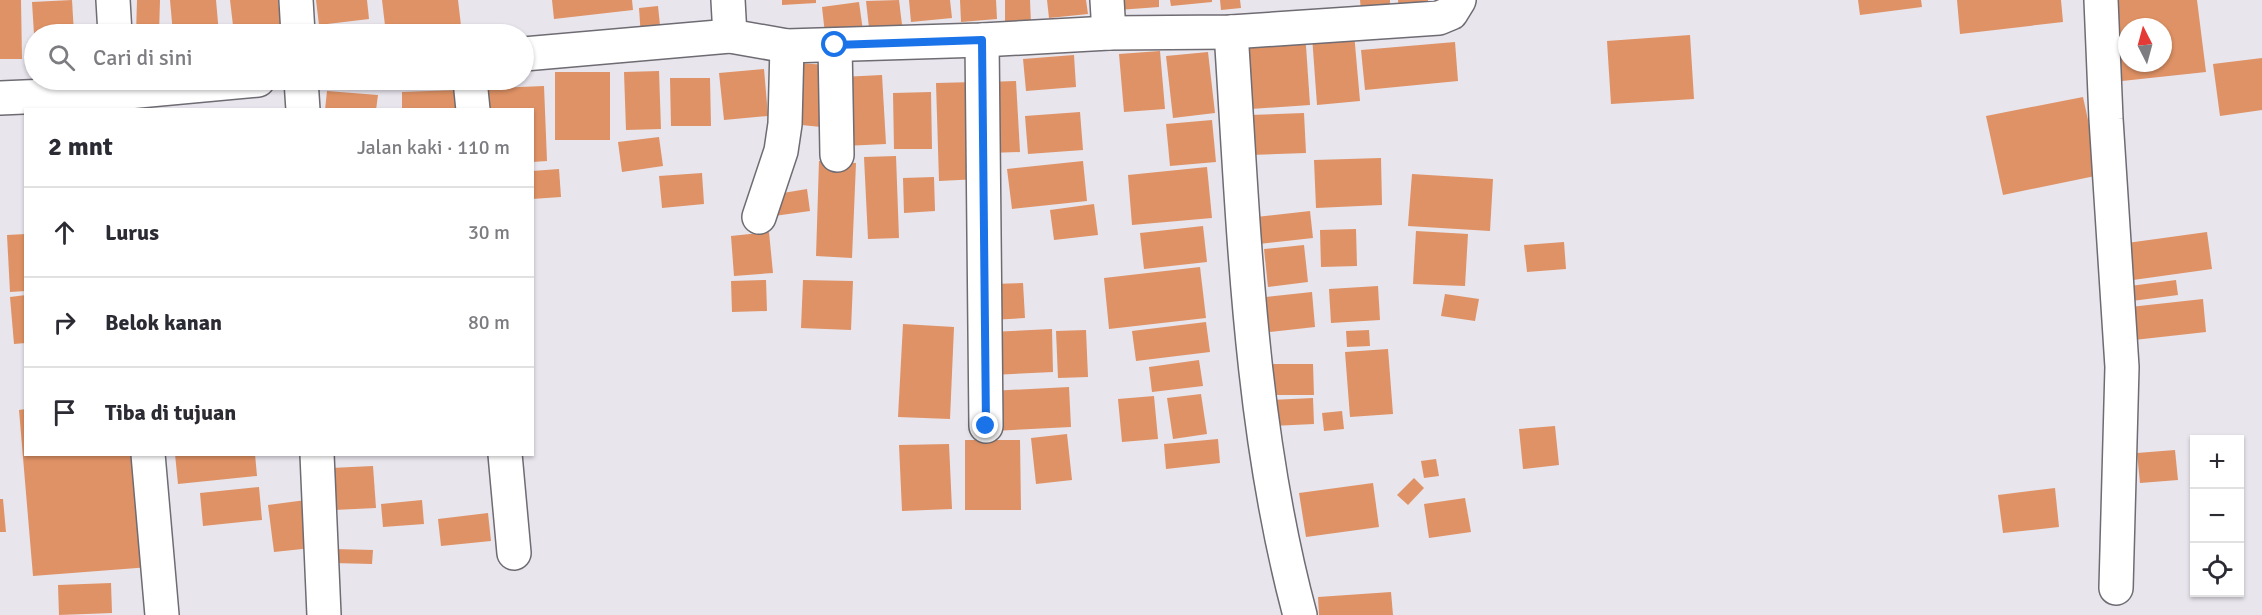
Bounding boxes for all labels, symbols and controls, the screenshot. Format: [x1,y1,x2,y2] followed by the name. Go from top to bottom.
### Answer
[2118,18,2172,72] north arrow
[24,24,534,90] search box
[821,31,847,57] route start
[45,41,78,74] icon: search
[93,44,193,71] text: Cari di sini
[48,131,113,163] text: 2 mnt
[357,135,510,160] text: Jalan kaki · 110 m
[48,216,81,249] icon: ahead
[105,219,159,246] text: Lurus
[468,220,510,245] text: 30 m
[48,306,81,339] icon: right
[105,309,222,336] text: Belok kanan
[468,310,510,335] text: 80 m
[48,396,81,429] icon: arrive
[105,399,236,426] text: Tiba di tujuan
[972,412,998,438] route end
[2190,435,2244,597] map controls
[2190,435,2244,489] button: +
[2190,489,2244,543] button: −
[2190,543,2244,597] button: locate

